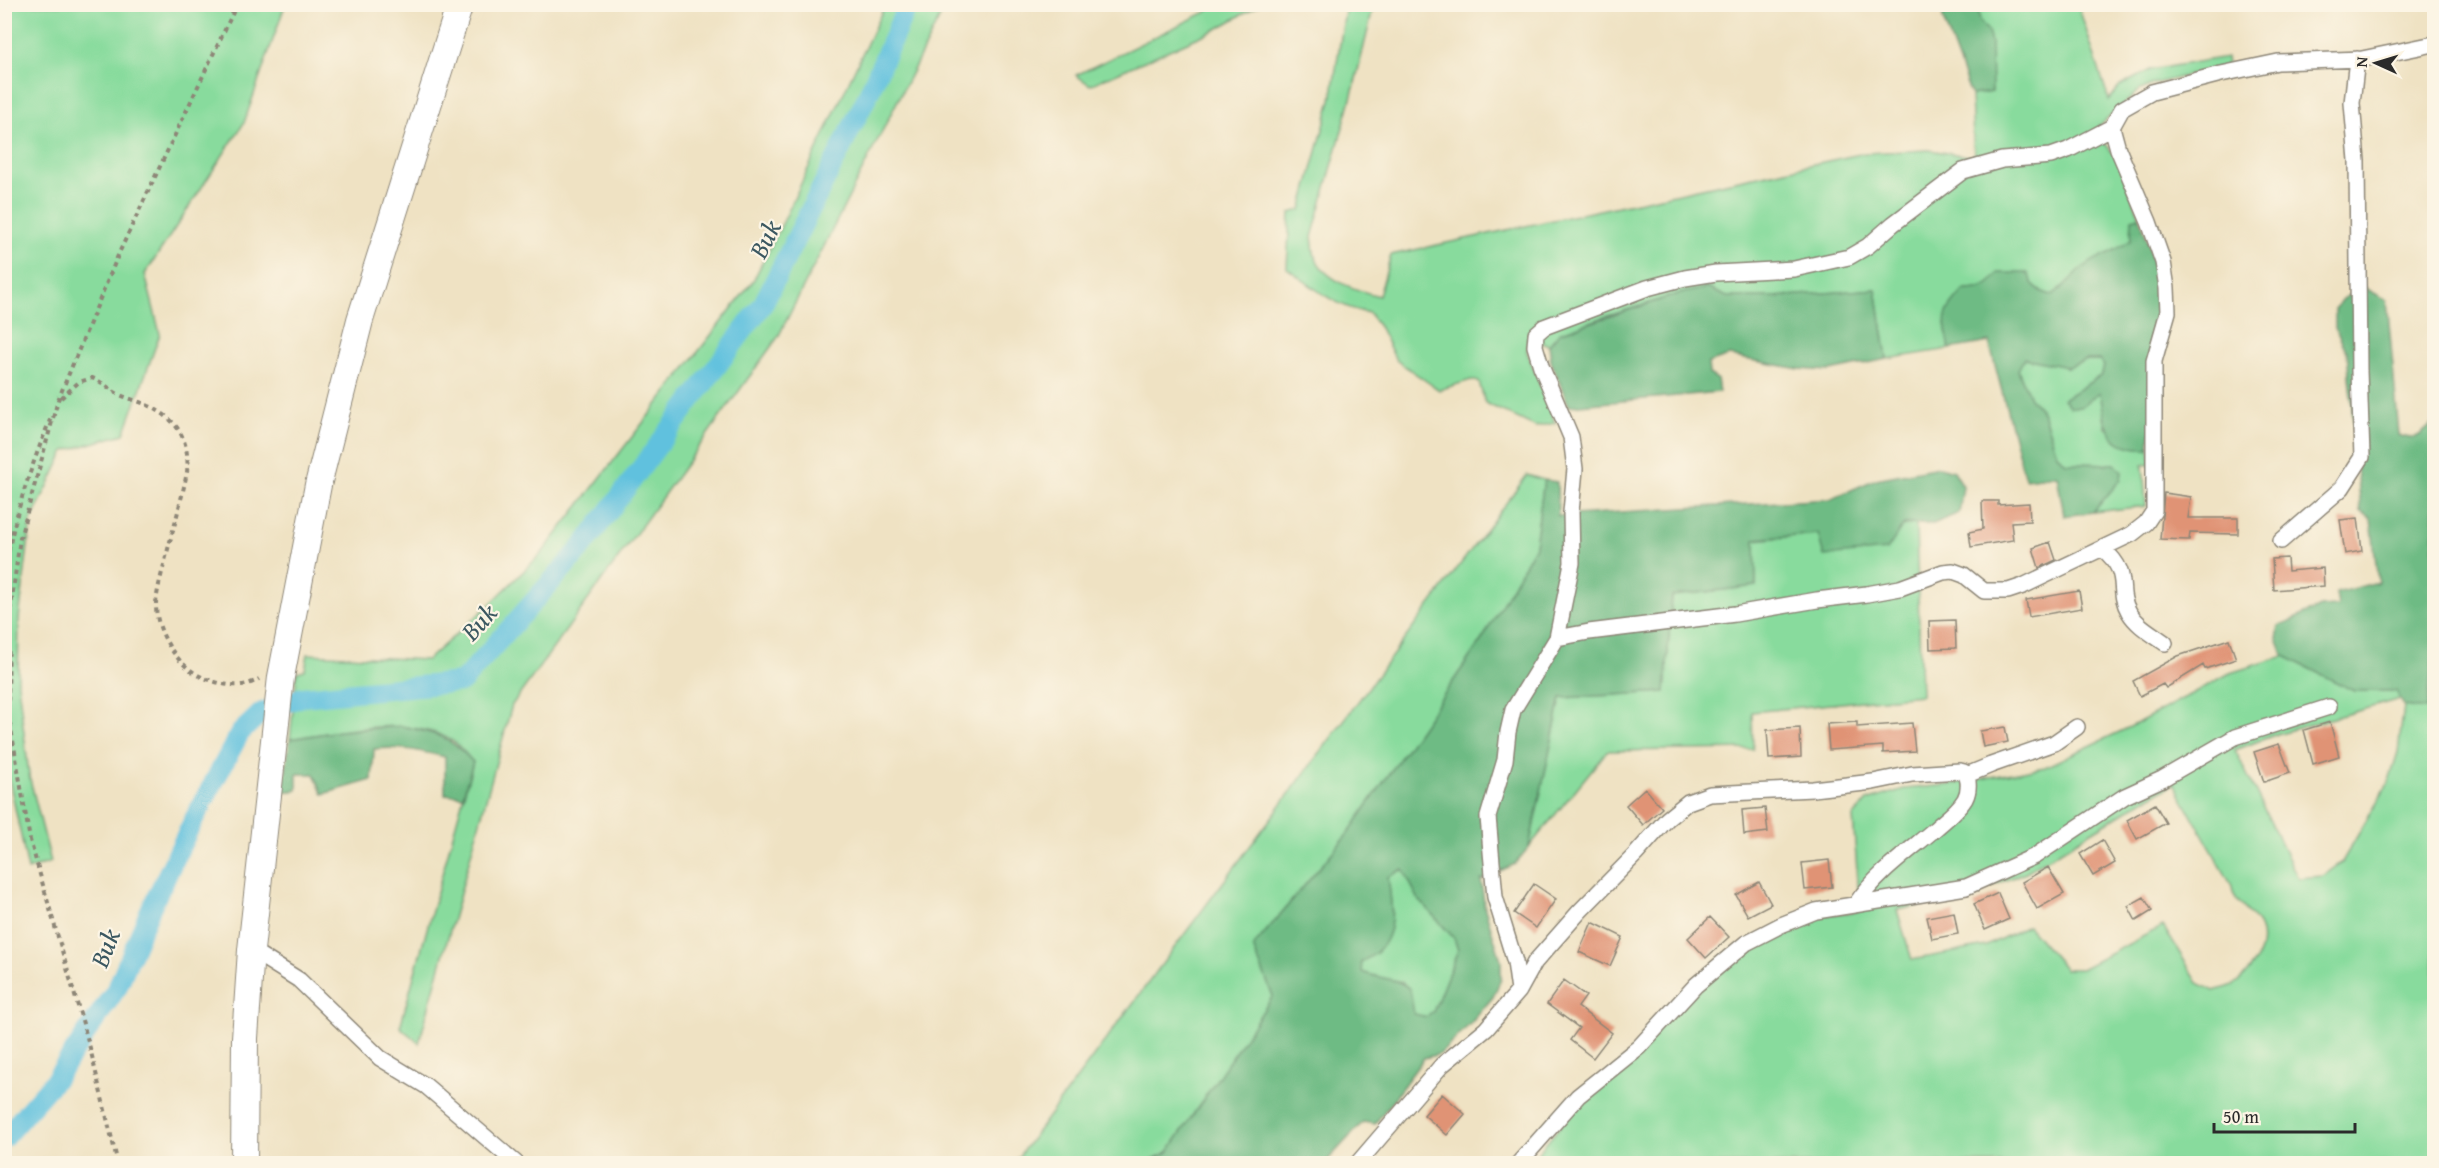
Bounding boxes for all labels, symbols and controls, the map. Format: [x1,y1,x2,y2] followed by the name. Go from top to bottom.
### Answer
[2346,33,2406,93] north arrow
[2349,55,2373,68] text: N
[738,213,791,266] water label: Buk
[451,594,506,650] water label: Buk
[79,923,130,974] water label: Buk
[2214,1096,2355,1134] scale bar
[2223,1103,2259,1130] text: 50 m

